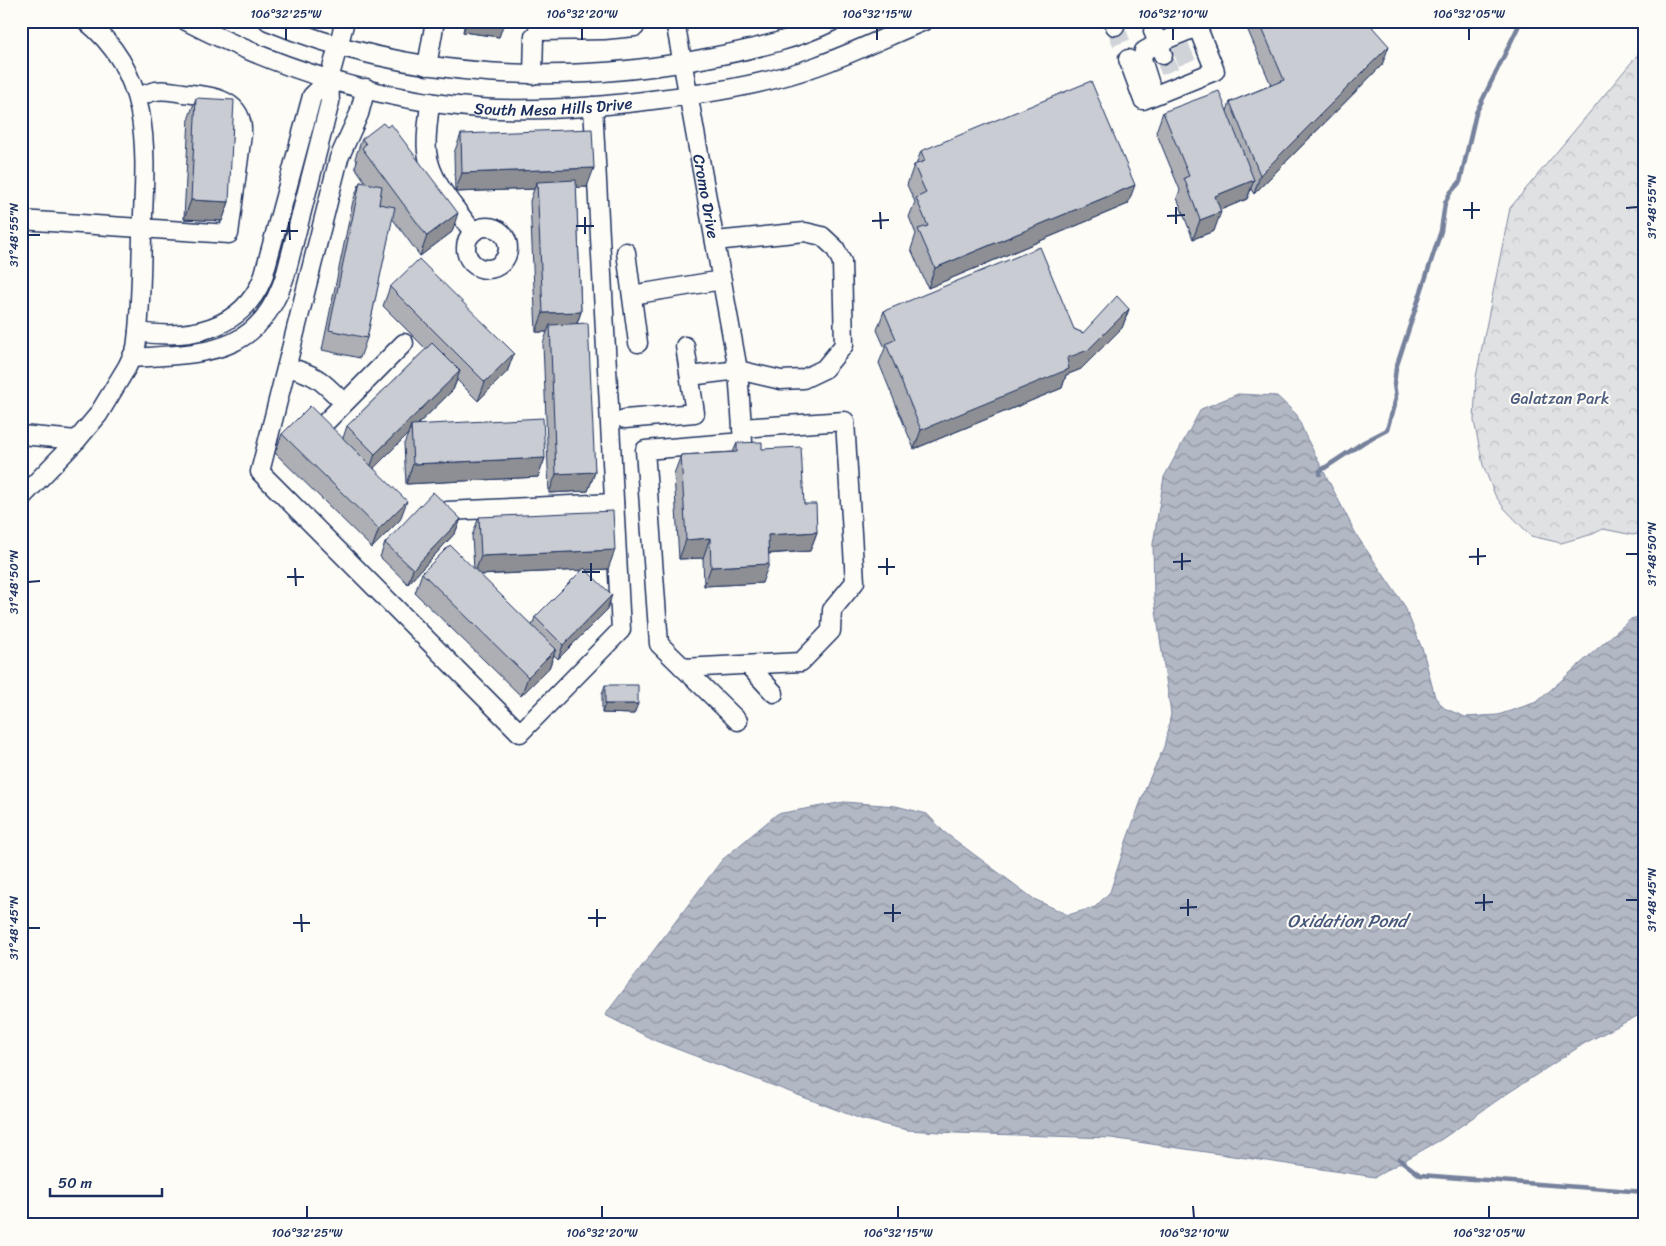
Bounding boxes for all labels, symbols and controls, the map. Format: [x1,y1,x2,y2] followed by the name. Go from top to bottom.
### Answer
[250,3,322,25] text: 106°32'25"W
[546,3,618,25] text: 106°32'20"W
[842,3,912,25] text: 106°32'15"W
[1138,3,1209,25] text: 106°32'10"W
[1433,3,1506,25] text: 106°32'05"W
[473,88,634,124] street label: South Mesa Hills Drive
[685,151,728,241] street label: Cromo Drive
[1641,174,1663,239] text: 31°48'55"N
[3,202,25,267] text: 31°48'55"N
[1511,384,1609,413] park label: Galatzan Park
[1641,521,1663,586] text: 31°48'50"N
[3,549,25,614] text: 31°48'50"N
[1641,867,1663,932] text: 31°48'45"N
[3,895,25,960] text: 31°48'45"N
[1287,905,1411,937] water label: Oxidation Pond
[50,1166,162,1198] scale bar
[58,1170,93,1196] text: 50 m
[271,1222,343,1244] text: 106°32'25"W
[566,1222,638,1244] text: 106°32'20"W
[863,1222,933,1244] text: 106°32'15"W
[1159,1222,1230,1244] text: 106°32'10"W
[1453,1222,1526,1244] text: 106°32'05"W

